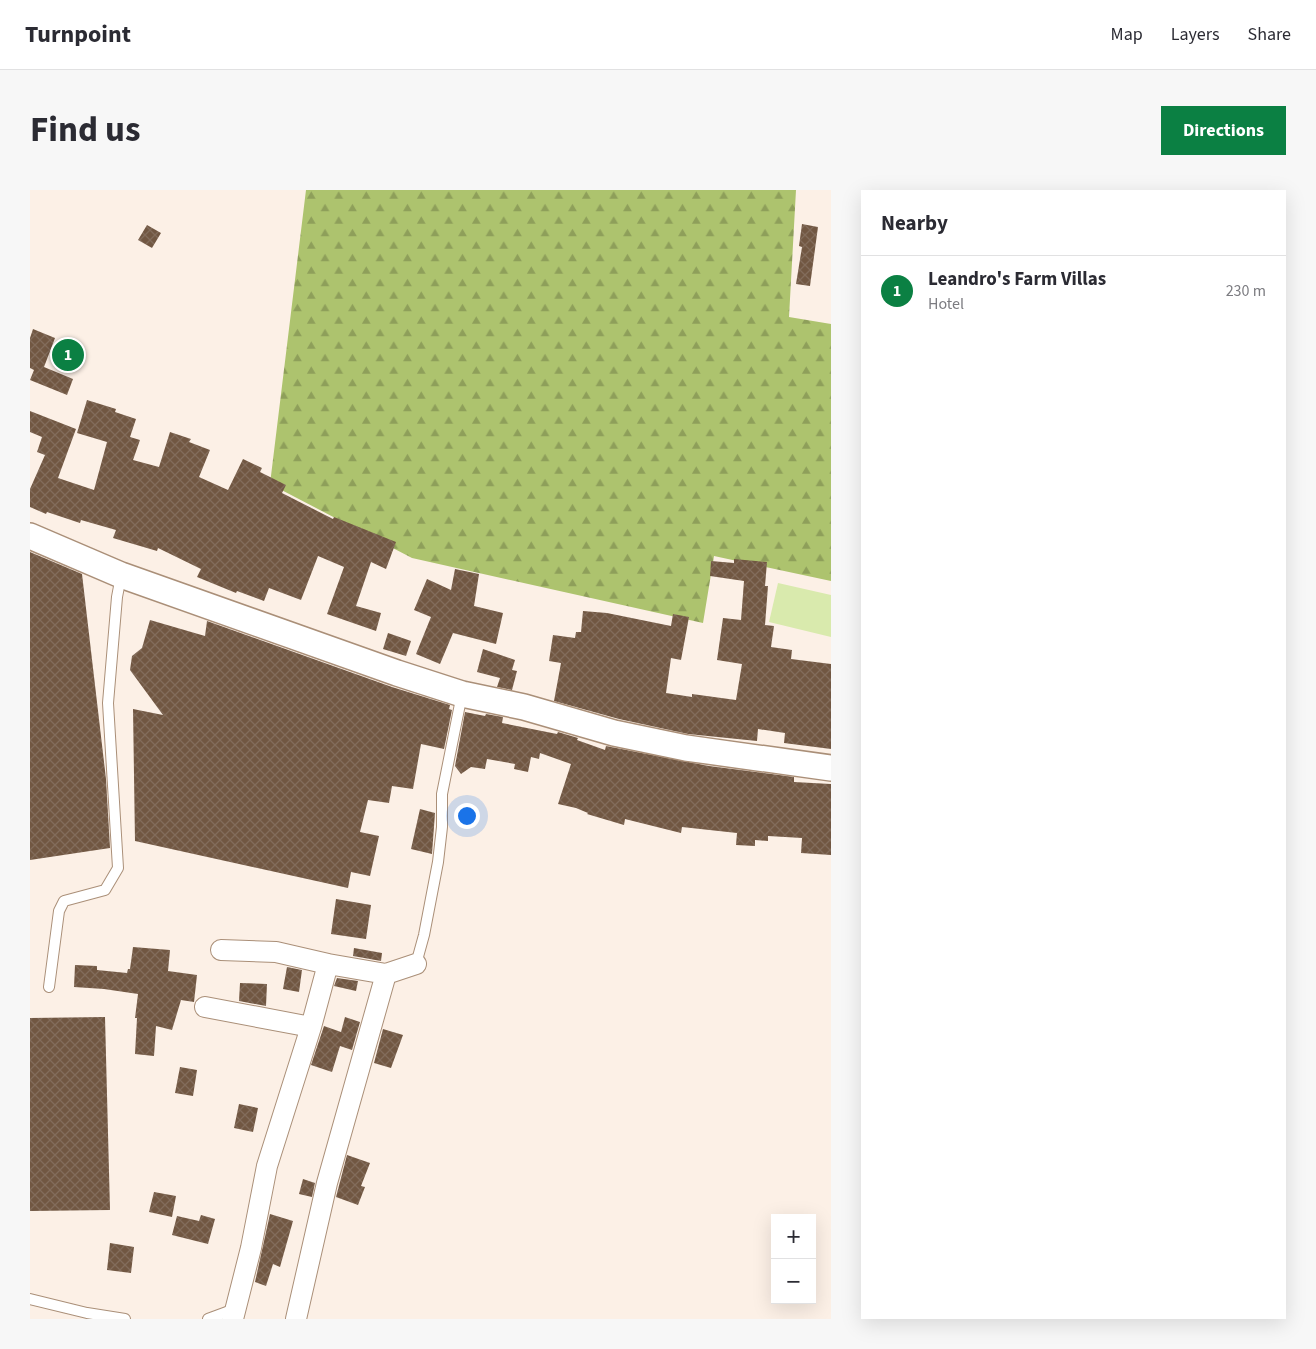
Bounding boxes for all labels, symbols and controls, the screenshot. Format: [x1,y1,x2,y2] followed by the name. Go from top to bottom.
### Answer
[25,17,131,52] text: Turnpoint
[1111,22,1143,47] text: Map
[1171,22,1220,47] text: Layers
[1248,22,1291,47] text: Share
[30,105,140,155] text: Find us
[1161,106,1286,155] button: Directions
[881,208,948,238] text: Nearby
[928,266,1106,293] text: Leandro's Farm Villas
[893,280,901,302] text: 1
[1226,280,1266,302] text: 230 m
[928,293,964,315] text: Hotel
[52,336,84,374] pin: 1
[454,803,480,829] your location
[771,1214,816,1304] map controls
[771,1214,816,1259] button: +
[771,1259,816,1304] button: −

